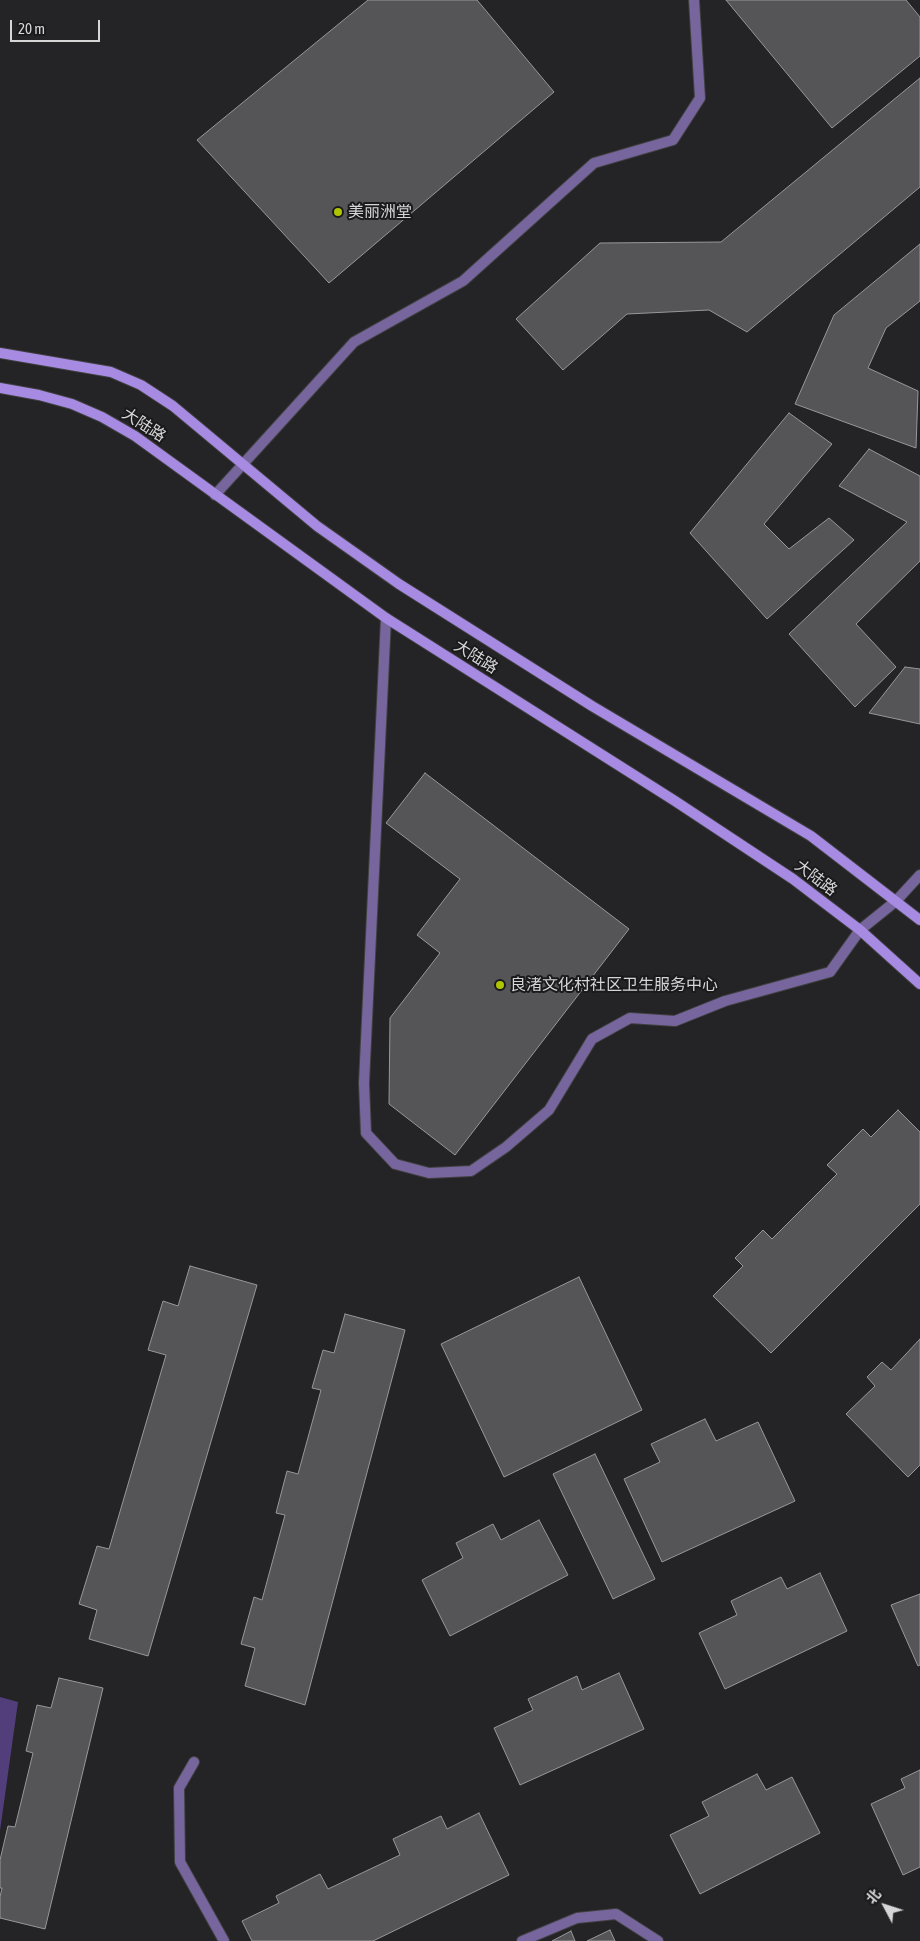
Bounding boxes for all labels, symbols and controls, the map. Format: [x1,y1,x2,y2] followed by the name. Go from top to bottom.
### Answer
[12,10,102,42] scale bar
[18,20,45,37] text: 20 m
[348,202,412,222] place label: 美丽洲堂
[332,206,344,218] marker: 美丽洲堂
[119,404,169,446] street label: 大陆路
[451,636,501,678] street label: 大陆路
[791,856,841,900] street label: 大陆路
[510,975,718,995] place label: 良渚文化村社区卫生服务中心
[494,979,506,991] marker: 良渚文化村社区卫生服务中心
[860,1881,910,1931] north arrow
[863,1886,884,1907] text: 北

